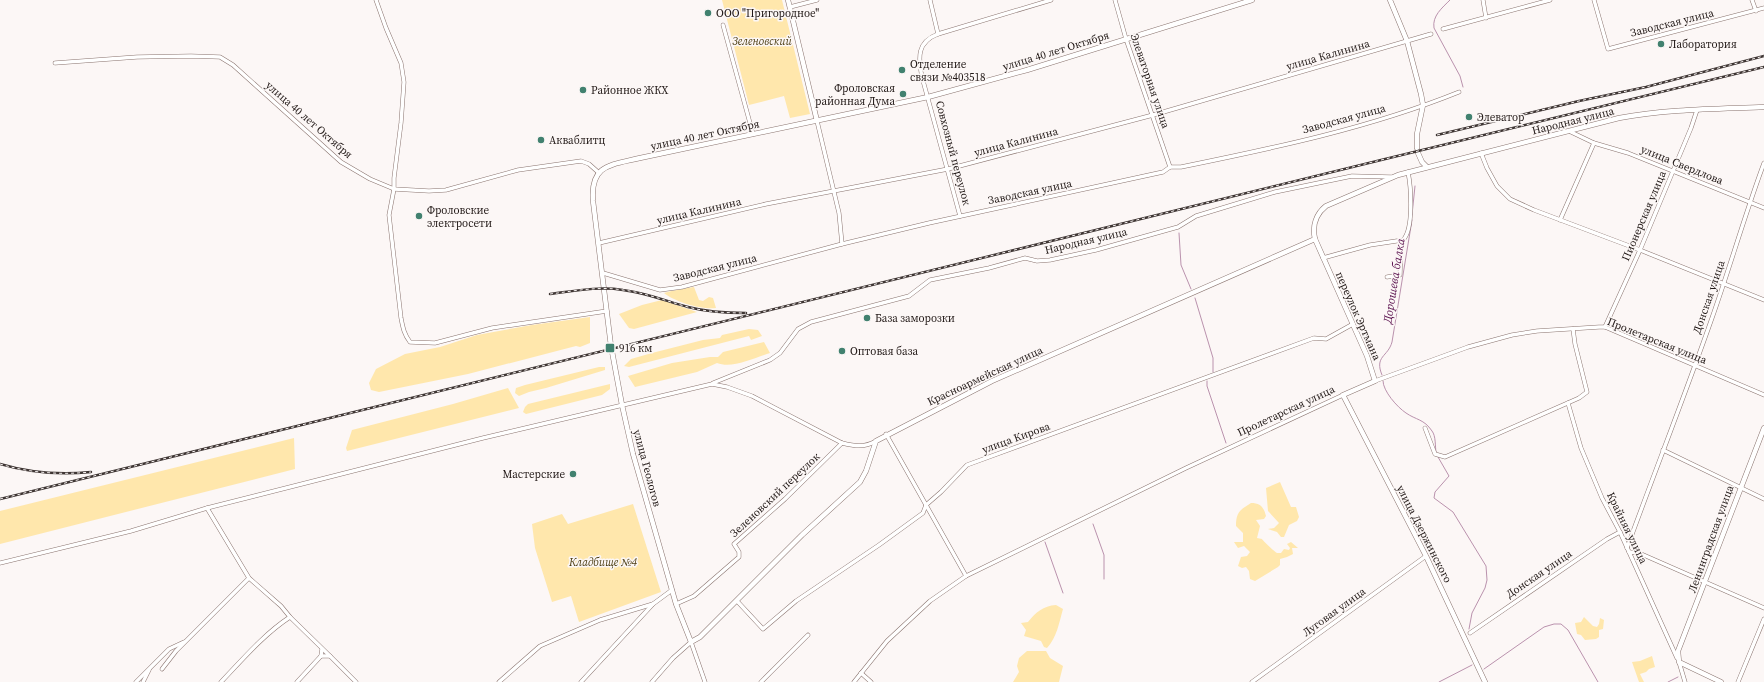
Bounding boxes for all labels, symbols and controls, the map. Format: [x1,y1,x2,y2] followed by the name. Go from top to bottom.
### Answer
[1629,5,1716,41] street label: Заводская улица
[716,6,819,21] place label: ООО "Пригородное"
[703,8,713,18] marker: ООО "Пригородное"
[1001,28,1111,74] street label: улица 40 лет Октября
[1127,32,1173,131] street label: Элеваторная улица
[732,34,793,49] park label: Зеленовский
[1284,36,1372,74] street label: улица Калинина
[1669,37,1737,52] place label: Лаборатория
[1656,39,1666,49] marker: Лаборатория
[910,57,985,85] place label: Отделение связи №403518
[897,65,907,75] marker: Отделение связи №403518
[262,78,356,162] street label: улица 40 лет Октября
[815,81,895,109] place label: Фроловская районная Дума
[591,83,669,98] place label: Районное ЖКХ
[578,85,588,95] marker: Районное ЖКХ
[898,89,908,99] marker: Фроловская районная Дума
[932,99,974,207] street label: Совхозный переулок
[1301,101,1388,137] street label: Заводская улица
[1530,103,1616,138] street label: Народная улица
[1477,110,1524,125] place label: Элеватор
[1464,112,1474,122] marker: Элеватор
[649,116,761,154] street label: улица 40 лет Октября
[972,123,1060,160] street label: улица Калинина
[549,133,606,148] place label: Акваблитц
[536,135,546,145] marker: Акваблитц
[1639,142,1726,188] street label: улица Свердлова
[1618,168,1670,263] street label: Пионерская улица
[987,176,1074,208] street label: Заводская улица
[655,194,743,228] street label: улица Калинина
[427,203,492,231] place label: Фроловские электросети
[414,211,424,221] marker: Фроловские электросети
[1043,224,1129,258] street label: Народная улица
[1379,237,1409,326] water label: Дорошева балка
[672,250,759,286] street label: Заводская улица
[1689,258,1729,336] street label: Донская улица
[1332,269,1384,363] street label: переулок Эртмана
[875,311,955,326] place label: База заморозки
[862,313,872,323] marker: База заморозки
[1605,314,1709,368] street label: Пролетарская улица
[619,341,652,356] place label: 916 км
[604,342,616,354] marker: 916 км
[925,342,1046,409] street label: Красноармейская улица
[850,344,918,359] place label: Оптовая база
[837,346,847,356] marker: Оптовая база
[1235,382,1338,440] street label: Пролетарская улица
[980,419,1052,457] street label: улица Кирова
[629,428,665,509] street label: улица Геологов
[727,449,823,541] street label: Зеленовский переулок
[503,467,565,482] place label: Мастерские
[568,469,578,479] marker: Мастерские
[1393,483,1455,585] street label: улица Дзержинского
[1685,483,1738,595] street label: Ленинградская улица
[1603,490,1651,567] street label: Крайняя улица
[1503,546,1575,602] street label: Донская улица
[568,555,637,570] park label: Кладбище №4
[1299,584,1369,640] street label: Луговая улица

